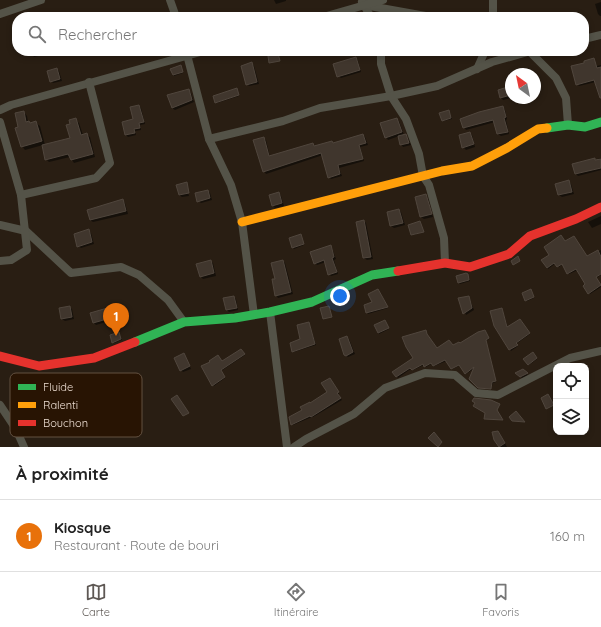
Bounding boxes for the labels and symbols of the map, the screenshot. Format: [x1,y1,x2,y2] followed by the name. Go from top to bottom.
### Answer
[505,68,541,104] north arrow
[330,286,350,306] your location
[103,303,129,336] pin: 1
[10,373,142,437] legend
[43,380,73,394] text: Fluide
[43,398,78,412] text: Ralenti
[43,416,88,430] text: Bouchon

